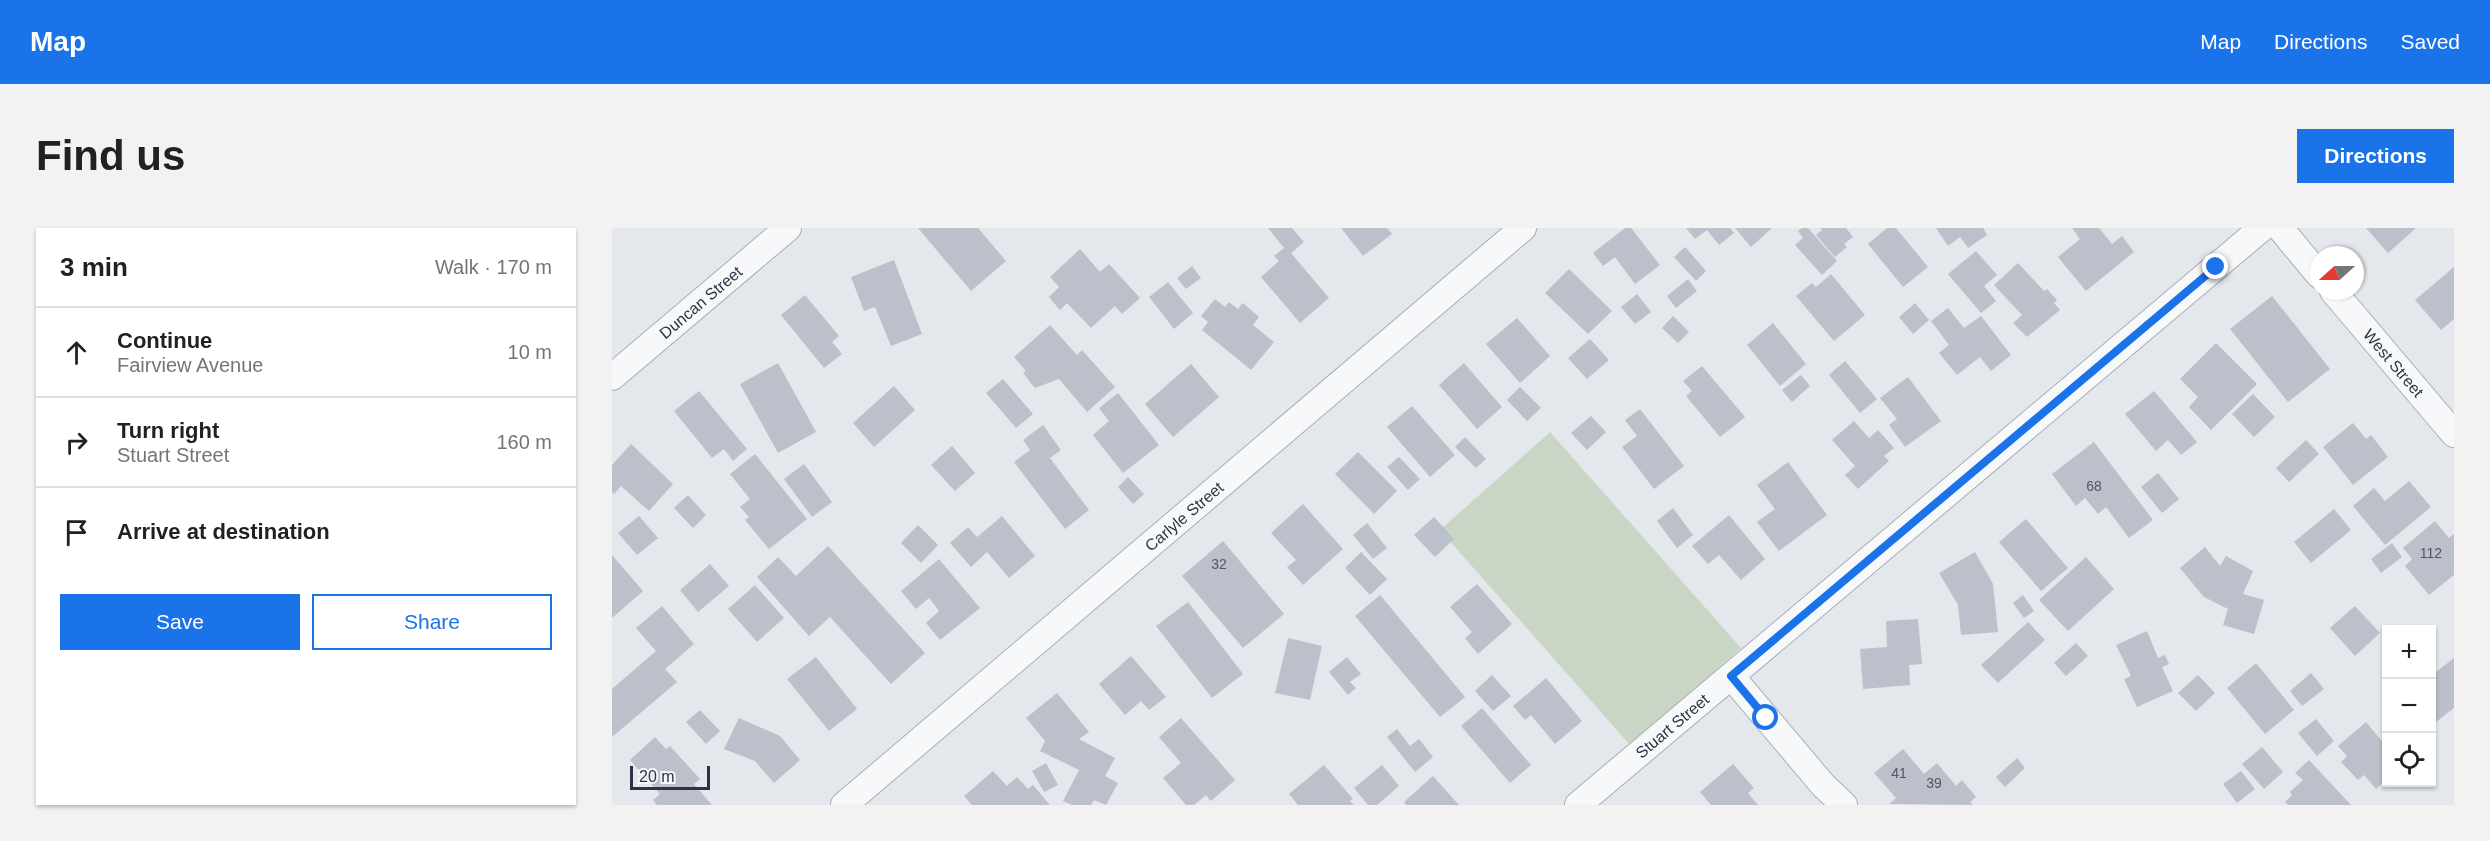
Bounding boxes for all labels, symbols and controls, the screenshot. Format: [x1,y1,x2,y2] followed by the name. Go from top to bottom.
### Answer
[30,26,86,57] text: Map
[2200,30,2241,53] text: Map
[2274,30,2367,53] text: Directions
[2400,30,2460,53] text: Saved
[2297,129,2454,183] button: Directions
[36,132,185,179] text: Find us
[2310,246,2364,300] north arrow
[60,252,128,282] text: 3 min
[2202,253,2228,279] route end
[435,256,552,278] text: Walk · 170 m
[656,262,746,342] street label: Duncan Street
[2360,325,2427,400] street label: West Street
[117,328,212,353] text: Continue
[60,336,93,369] icon: ahead
[508,341,552,363] text: 10 m
[117,354,263,376] text: Fairview Avenue
[117,418,219,443] text: Turn right
[60,426,93,459] icon: right
[496,431,552,453] text: 160 m
[117,444,229,466] text: Stuart Street
[1141,478,1227,554] street label: Carlyle Street
[2086,478,2102,494] house number: 68
[60,516,93,549] icon: arrive
[117,519,330,544] text: Arrive at destination
[2420,545,2442,561] house number: 112
[1211,556,1227,572] house number: 32
[60,594,300,650] button: Save
[312,594,552,650] button: Share
[2382,625,2436,787] map controls
[2382,625,2436,679] button: +
[2382,679,2436,733] button: −
[1632,690,1712,761] street label: Stuart Street
[1752,704,1778,730] route start
[2382,733,2436,787] button: locate
[630,763,710,790] scale bar
[1891,765,1907,781] house number: 41
[639,768,675,785] text: 20 m
[1926,775,1942,791] house number: 39

